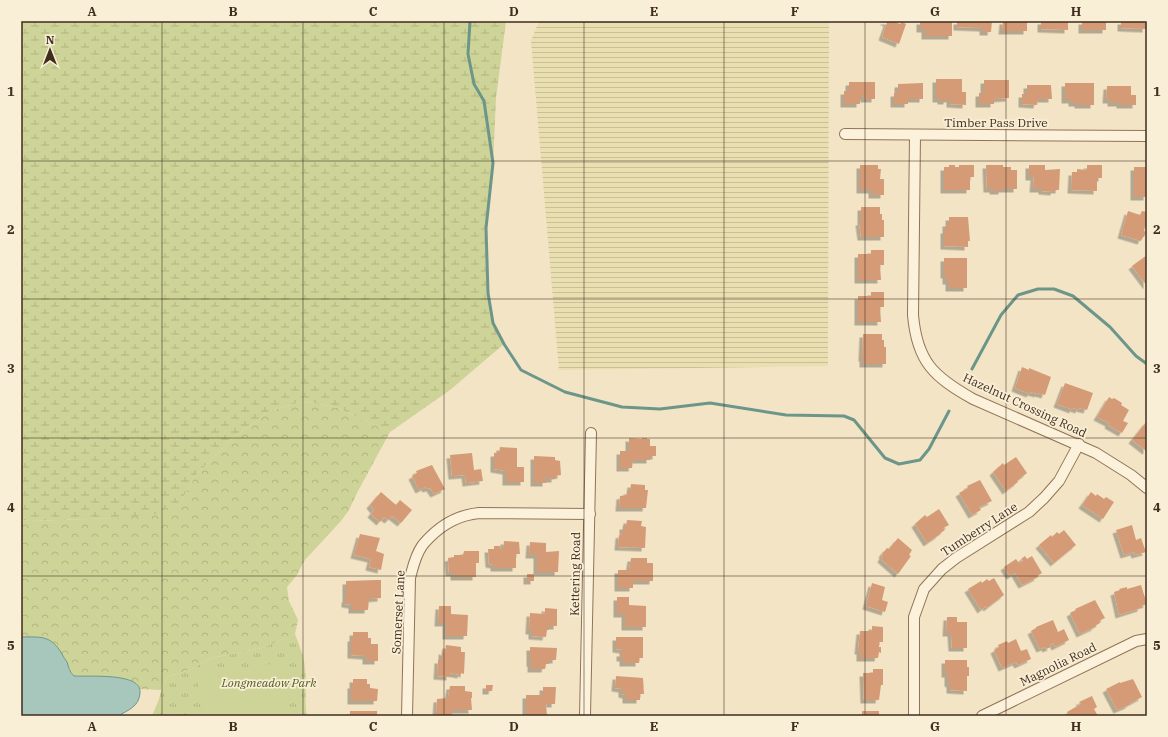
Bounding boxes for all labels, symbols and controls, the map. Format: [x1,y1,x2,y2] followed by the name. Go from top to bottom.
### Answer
[87,3,97,20] text: A
[228,3,238,20] text: B
[369,3,378,20] text: C
[509,3,519,20] text: D
[650,3,658,20] text: E
[791,3,799,20] text: F
[930,3,940,20] text: G
[1071,3,1082,20] text: H
[30,30,70,70] north arrow
[46,33,55,47] text: N
[7,83,15,100] text: 1
[1153,83,1161,100] text: 1
[944,115,1048,130] street label: Timber Pass Drive
[7,221,15,238] text: 2
[1153,221,1161,238] text: 2
[7,360,15,377] text: 3
[1153,360,1161,377] text: 3
[961,370,1089,440] street label: Hazelnut Crossing Road
[7,499,15,516] text: 4
[938,499,1020,559] street label: Tumberry Lane
[1153,499,1161,516] text: 4
[567,532,583,616] street label: Kettering Road
[388,570,408,654] street label: Somerset Lane
[7,637,15,654] text: 5
[1153,637,1161,654] text: 5
[1017,639,1099,689] street label: Magnolia Road
[220,675,317,690] park label: Longmeadow Park
[87,718,97,735] text: A
[228,718,238,735] text: B
[369,718,378,735] text: C
[509,718,519,735] text: D
[650,718,658,735] text: E
[791,718,799,735] text: F
[930,718,940,735] text: G
[1071,718,1082,735] text: H

